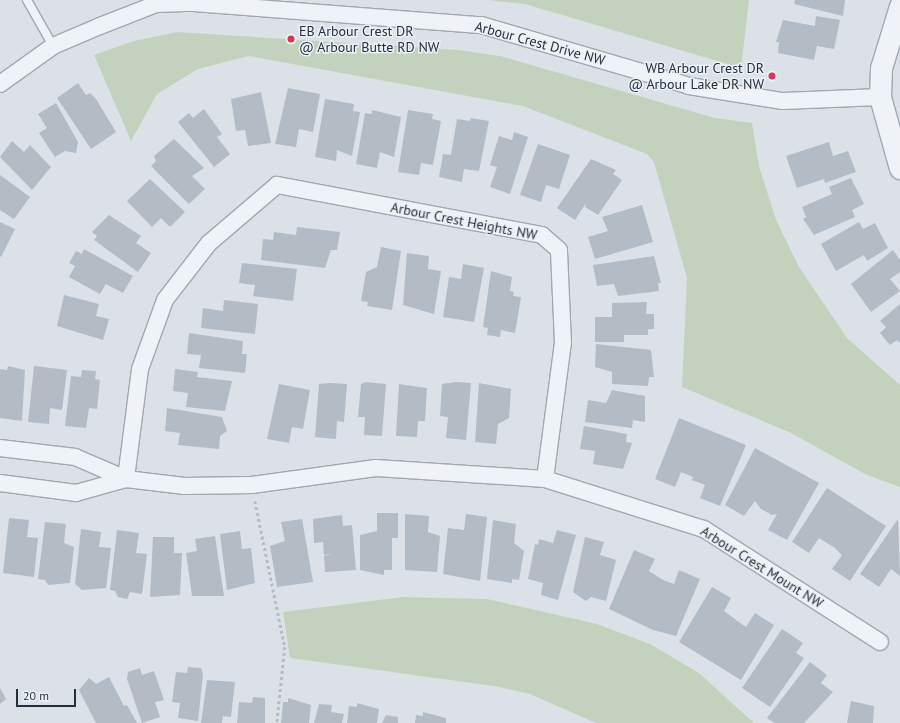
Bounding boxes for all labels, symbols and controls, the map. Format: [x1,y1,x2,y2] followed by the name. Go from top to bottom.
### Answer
[473,18,607,68] street label: Arbour Crest Drive NW
[299,23,440,56] place label: EB Arbour Crest DR @ Arbour Butte RD NW
[286,34,296,44] marker: EB Arbour Crest DR @ Arbour Butte RD NW
[628,60,764,92] place label: WB Arbour Crest DR @ Arbour Lake DR NW
[767,71,777,81] marker: WB Arbour Crest DR @ Arbour Lake DR NW
[389,199,539,243] street label: Arbour Crest Heights NW
[698,522,826,612] street label: Arbour Crest Mount NW
[18,681,78,707] scale bar
[23,688,49,703] text: 20 m

